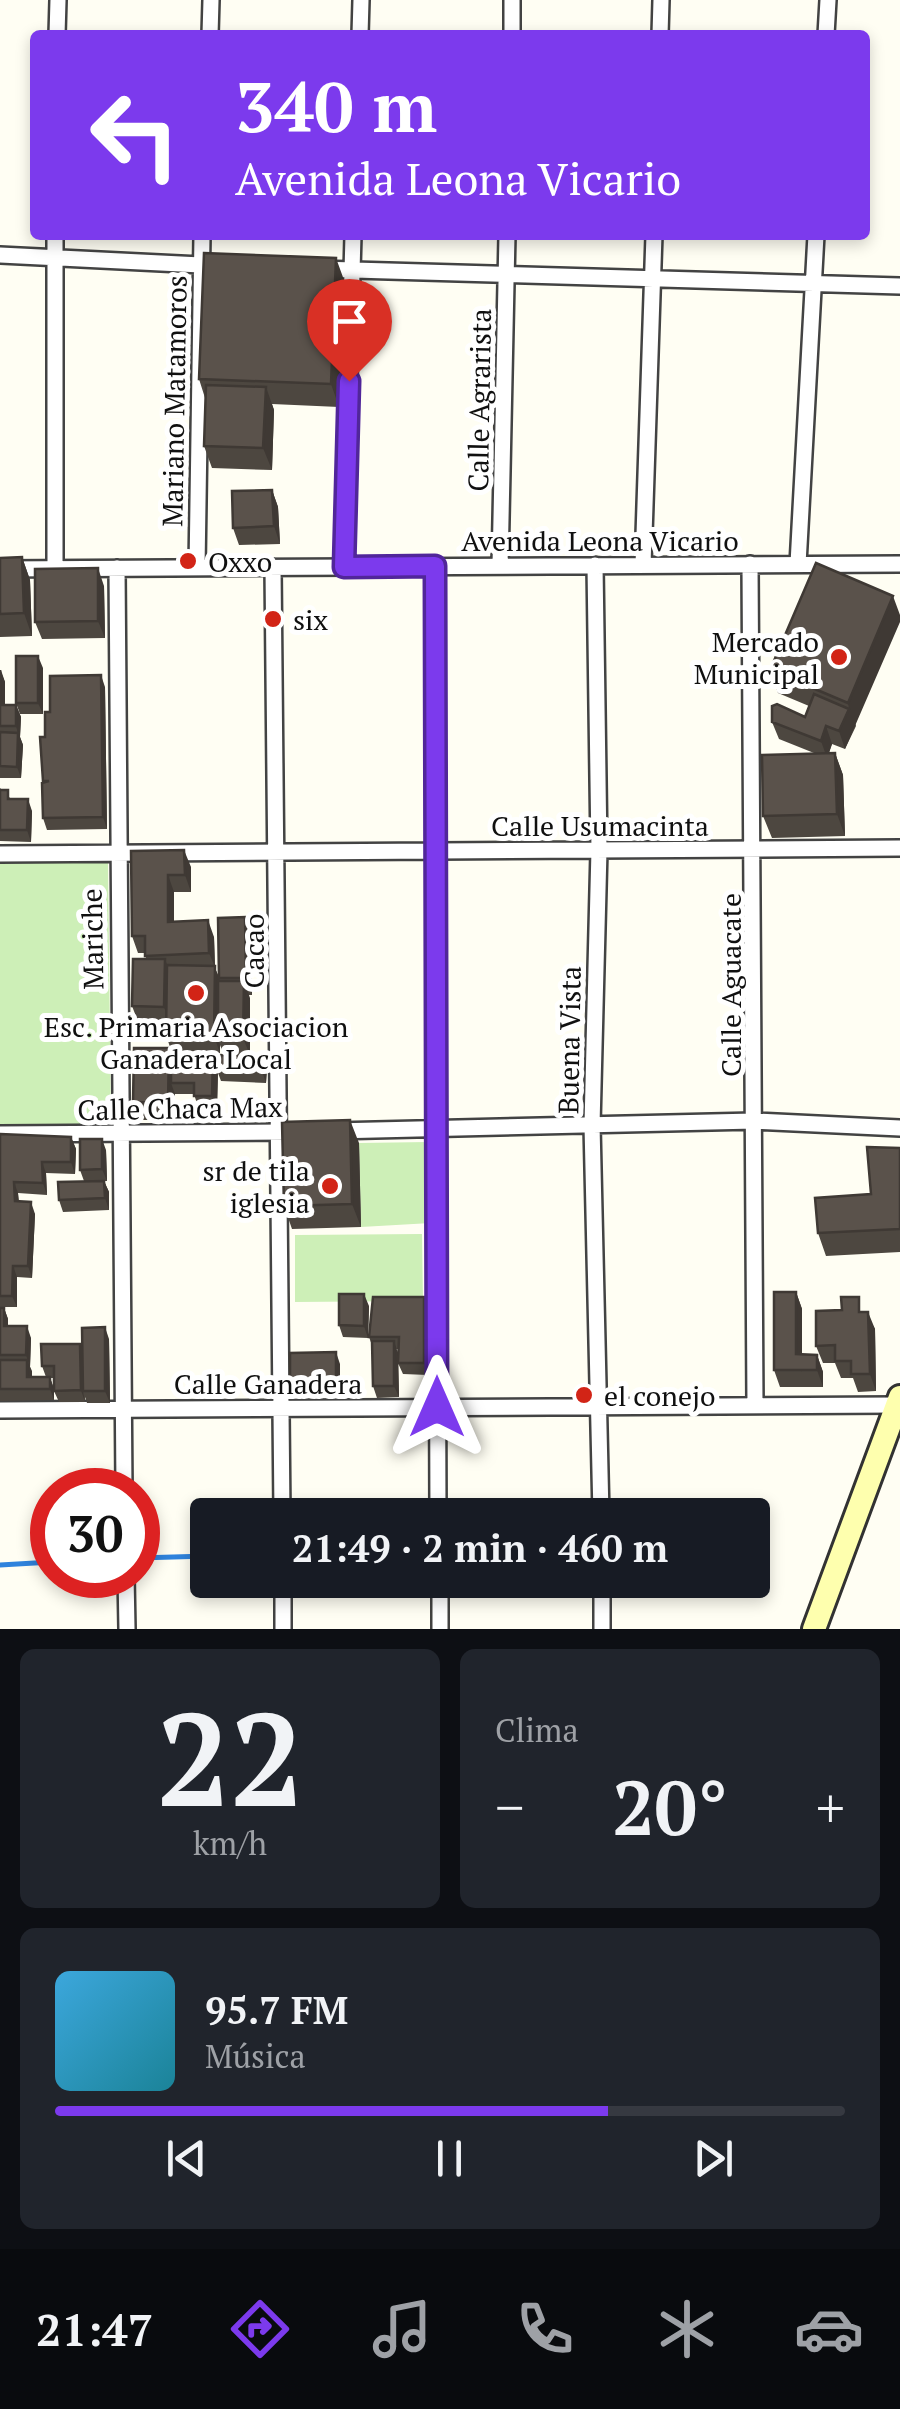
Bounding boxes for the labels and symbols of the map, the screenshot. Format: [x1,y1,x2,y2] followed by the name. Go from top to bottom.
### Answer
[153,275,195,527] street label: Mariano Matamoros
[307,279,392,382] pin
[459,308,499,492] street label: Calle Agrarista
[461,522,739,559] street label: Avenida Leona Vicario
[208,543,272,580] place label: Oxxo
[177,550,199,572] marker: Oxxo
[293,601,329,638] place label: six
[262,608,284,630] marker: six
[694,623,819,692] place label: Mercado Municipal
[828,646,850,668] marker: Mercado Municipal
[491,807,709,844] street label: Calle Usumacinta
[73,888,111,990] street label: Mariche
[712,893,749,1077] street label: Calle Aguacate
[235,914,272,988] street label: Cacao
[549,966,589,1114] street label: Buena Vista
[185,982,207,1004] marker: Esc. Primaria Asociacion Ganadera Local
[44,1008,349,1077] place label: Esc. Primaria Asociacion Ganadera Local
[77,1088,284,1128] street label: Calle Chaca Max
[203,1152,310,1221] place label: sr de tila iglesia
[319,1175,341,1197] marker: sr de tila iglesia
[385,1355,489,1459] position arrow
[174,1365,362,1402] street label: Calle Ganadera
[604,1377,716,1414] place label: el conejo
[573,1384,595,1406] marker: el conejo
[30,1468,160,1598] speed limit sign: 30

